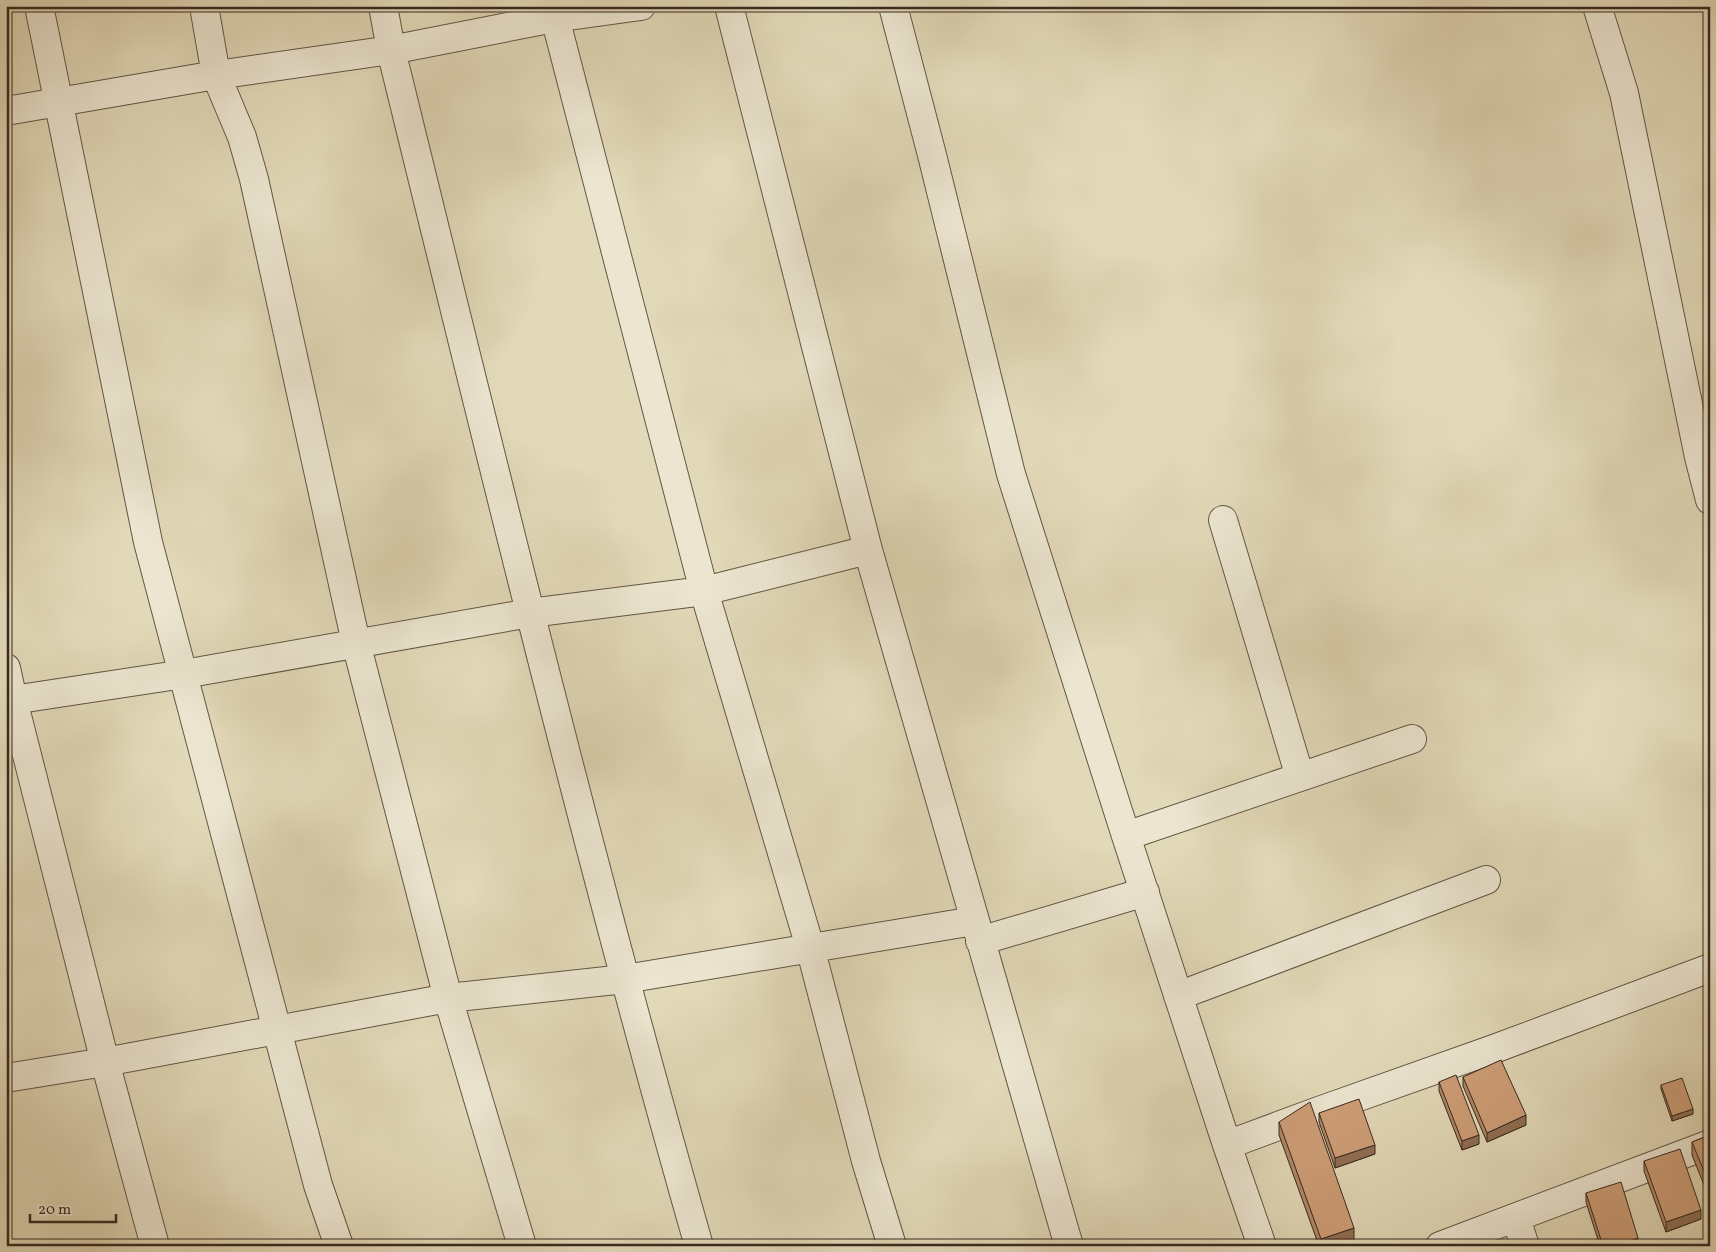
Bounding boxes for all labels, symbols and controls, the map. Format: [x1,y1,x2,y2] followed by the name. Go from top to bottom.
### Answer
[30,1192,116,1224] scale bar
[38,1200,71,1221] text: 20 m

